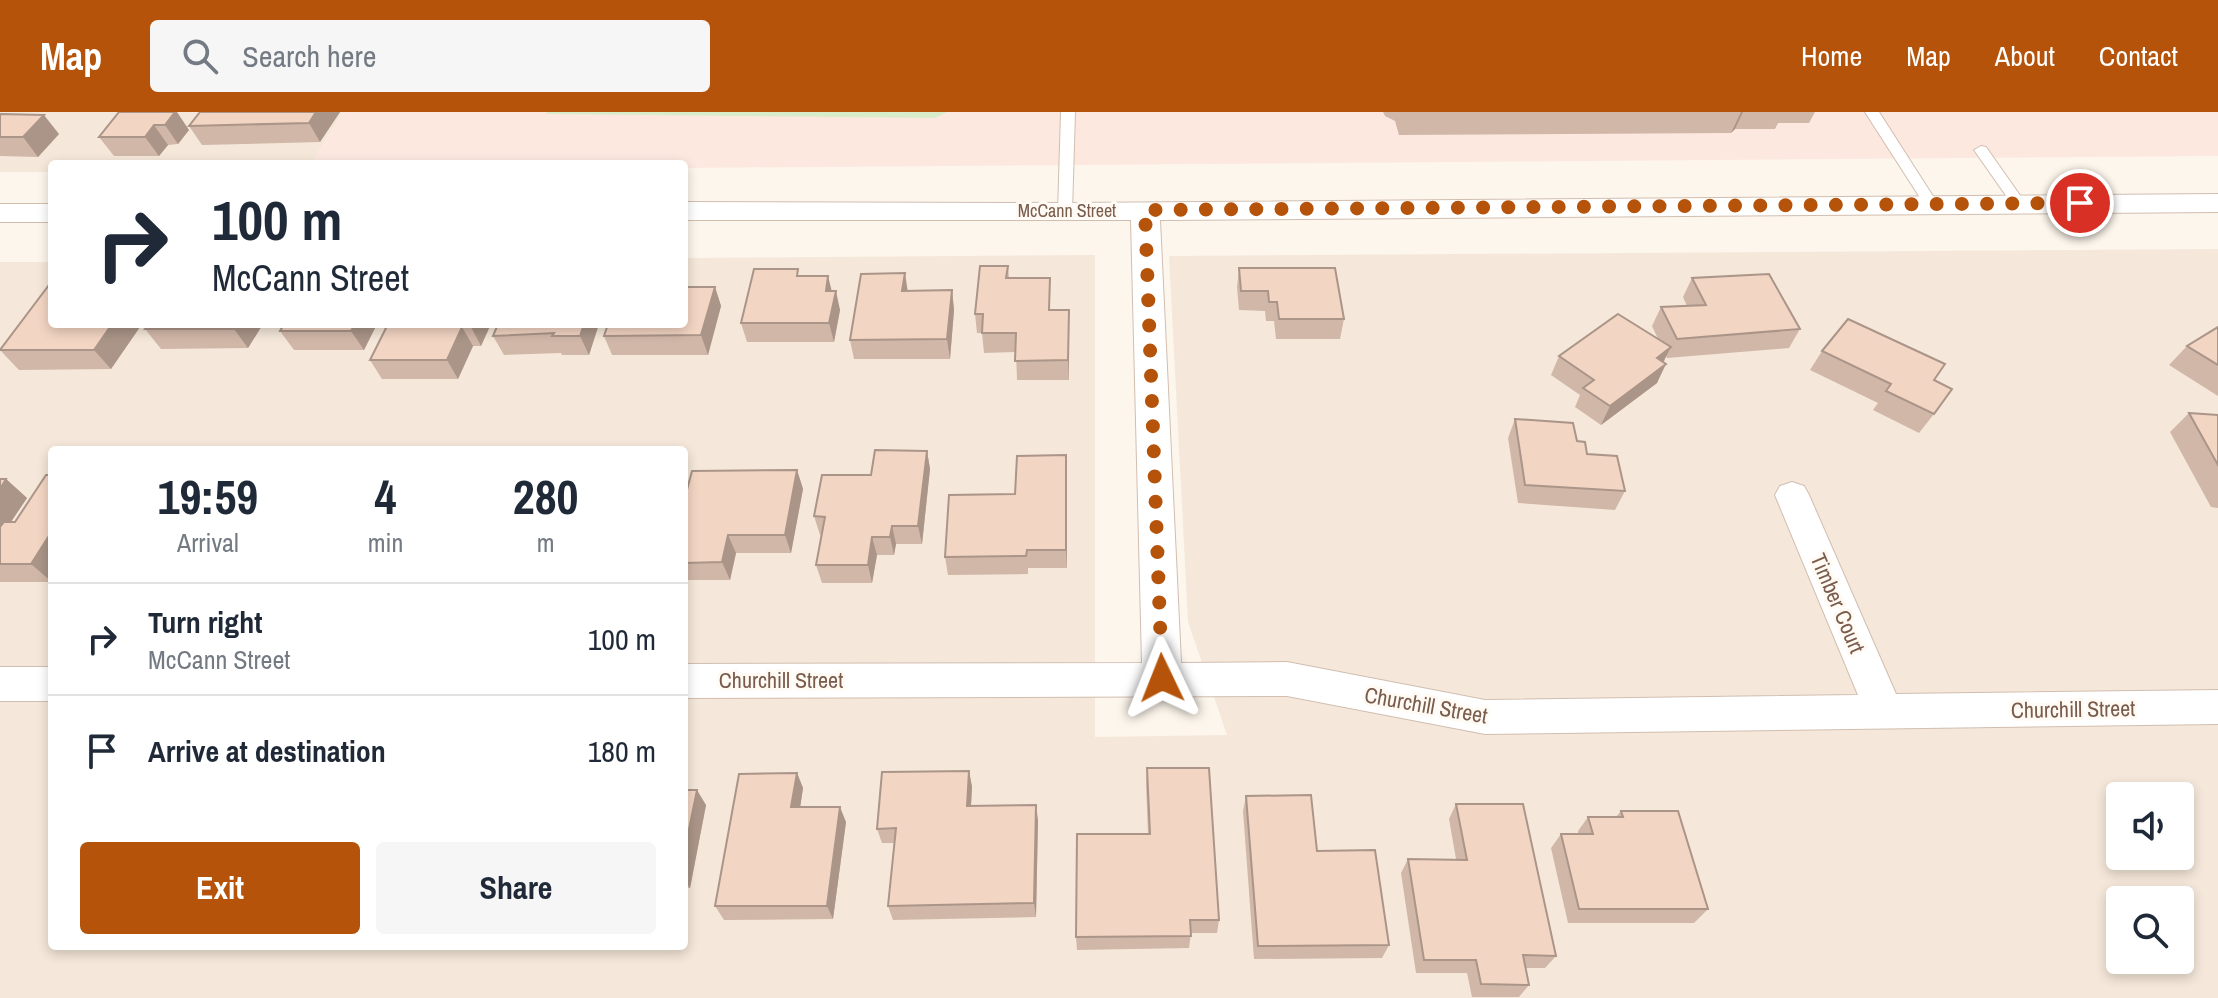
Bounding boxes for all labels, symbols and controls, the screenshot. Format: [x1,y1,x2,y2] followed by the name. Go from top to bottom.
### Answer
[150,20,710,92] search box
[40,31,102,82] text: Map
[178,34,222,78] icon: search
[242,36,376,76] text: Search here
[1801,37,1862,75] text: Home
[1906,37,1951,75] text: Map
[1995,37,2055,75] text: About
[2099,37,2178,75] text: Contact
[2046,169,2114,237] pin
[2058,181,2102,225] icon: arrive
[212,182,342,257] text: 100 m
[80,192,184,296] icon: right
[1018,198,1116,223] street label: McCann Street
[212,254,409,302] text: McCann Street
[158,464,258,529] text: 19:59
[375,464,396,529] text: 4
[513,464,578,529] text: 280
[177,525,239,560] text: Arrival
[368,525,403,560] text: min
[537,525,555,560] text: m
[1804,548,1872,658] street label: Timber Court
[148,602,262,642] text: Turn right
[80,617,124,661] icon: right
[588,619,656,659] text: 100 m
[1120,636,1204,720] position arrow
[148,642,290,677] text: McCann Street
[719,665,843,695] street label: Churchill Street
[1362,679,1490,731] street label: Churchill Street
[2011,693,2135,725] street label: Churchill Street
[80,729,124,773] icon: arrive
[148,731,386,771] text: Arrive at destination
[588,731,656,771] text: 180 m
[2106,782,2194,974] map controls
[2106,782,2194,870] button: sound
[80,842,360,934] button: Exit
[376,842,656,934] button: Share
[2106,886,2194,974] button: search

